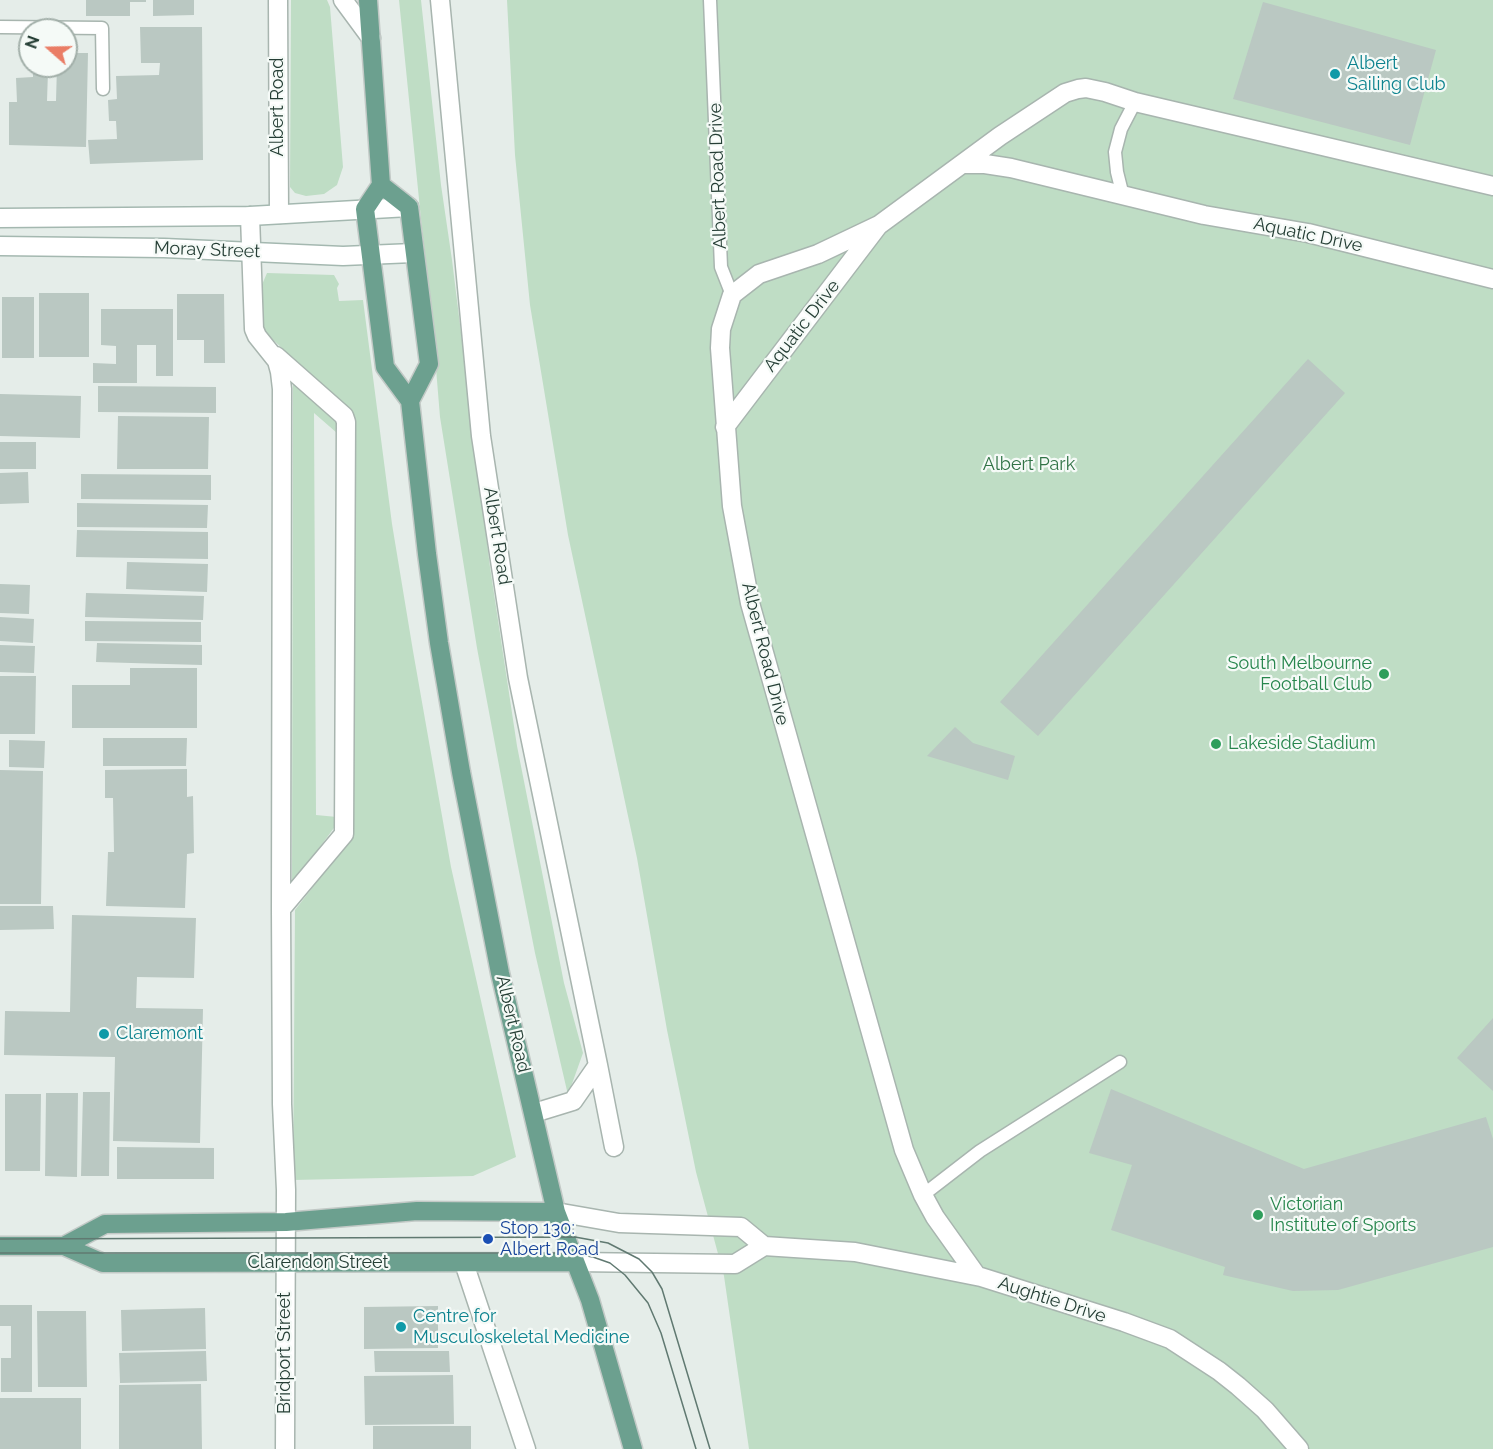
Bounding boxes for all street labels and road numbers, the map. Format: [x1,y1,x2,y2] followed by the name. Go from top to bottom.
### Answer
[267,58,289,156] street label: Albert Road
[705,102,731,250] street label: Albert Road Drive
[1252,213,1364,257] street label: Aquatic Drive
[153,237,261,263] street label: Moray Street
[759,276,845,376] street label: Aquatic Drive
[479,485,515,587] street label: Albert Road
[737,580,793,728] street label: Albert Road Drive
[491,973,535,1075] street label: Albert Road
[247,1252,389,1274] street label: Clarendon Street
[995,1272,1109,1328] street label: Aughtie Drive
[274,1292,296,1414] street label: Bridport Street

